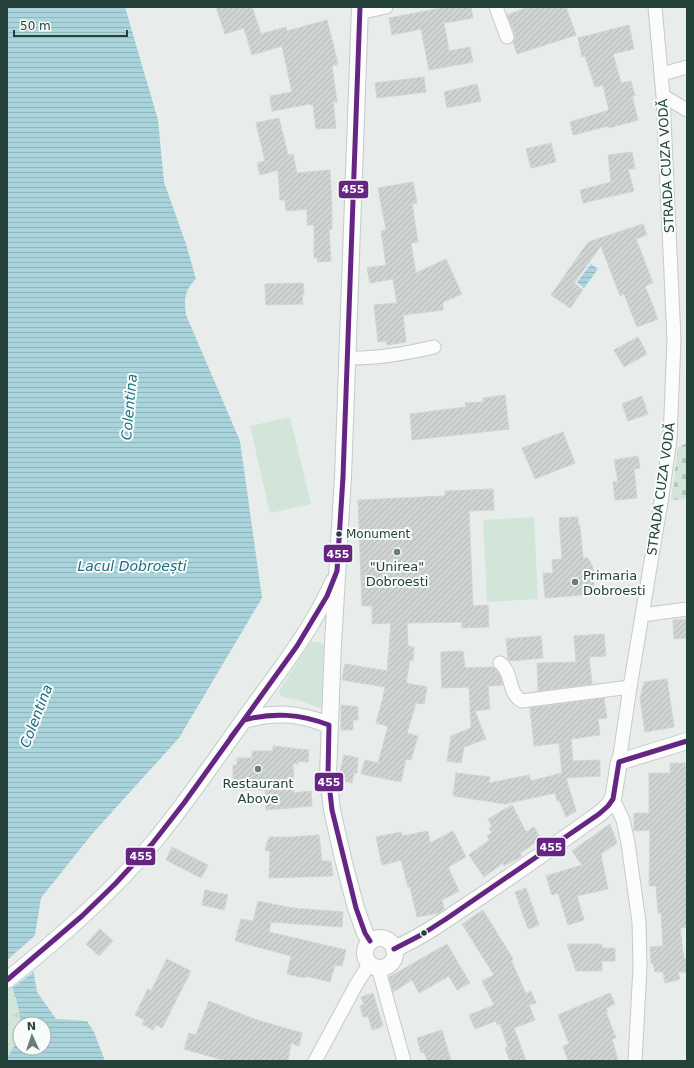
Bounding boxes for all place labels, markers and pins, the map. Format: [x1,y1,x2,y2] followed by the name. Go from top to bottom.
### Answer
[346,527,411,541] place label: Monument
[334,529,344,539] marker: Monument
[392,547,402,557] marker: "Unirea" Dobroesti
[366,559,428,589] place label: "Unirea" Dobroesti
[583,568,646,598] place label: Primaria Dobroesti
[570,577,580,587] marker: Primaria Dobroesti
[253,764,263,774] marker: Restaurant Above
[222,776,294,806] place label: Restaurant Above
[419,928,429,938] unlabelled marker

